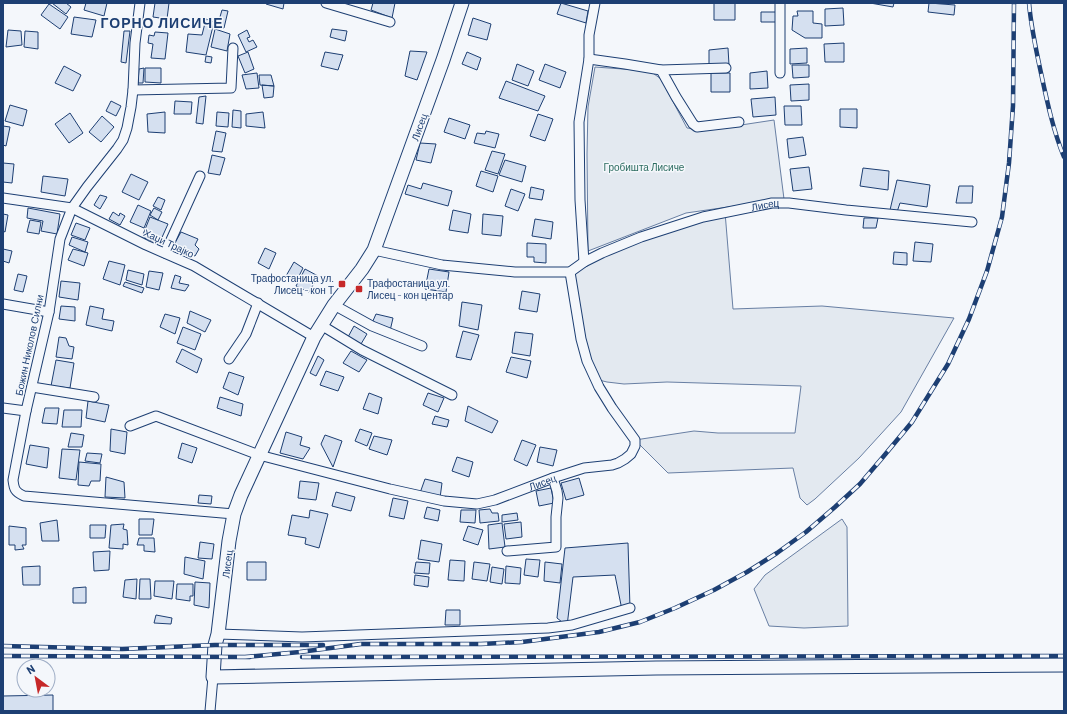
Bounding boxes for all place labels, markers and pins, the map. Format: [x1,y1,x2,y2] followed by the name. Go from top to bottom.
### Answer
[251,272,334,296] place label: Трафостаница ул. Лисец - кон Т
[367,277,454,301] place label: Трафостаница ул. Лисец - кон центар
[337,279,347,289] marker: Трафостаница ул. Лисец - кон Т
[354,284,364,294] marker: Трафостаница ул. Лисец - кон центар

